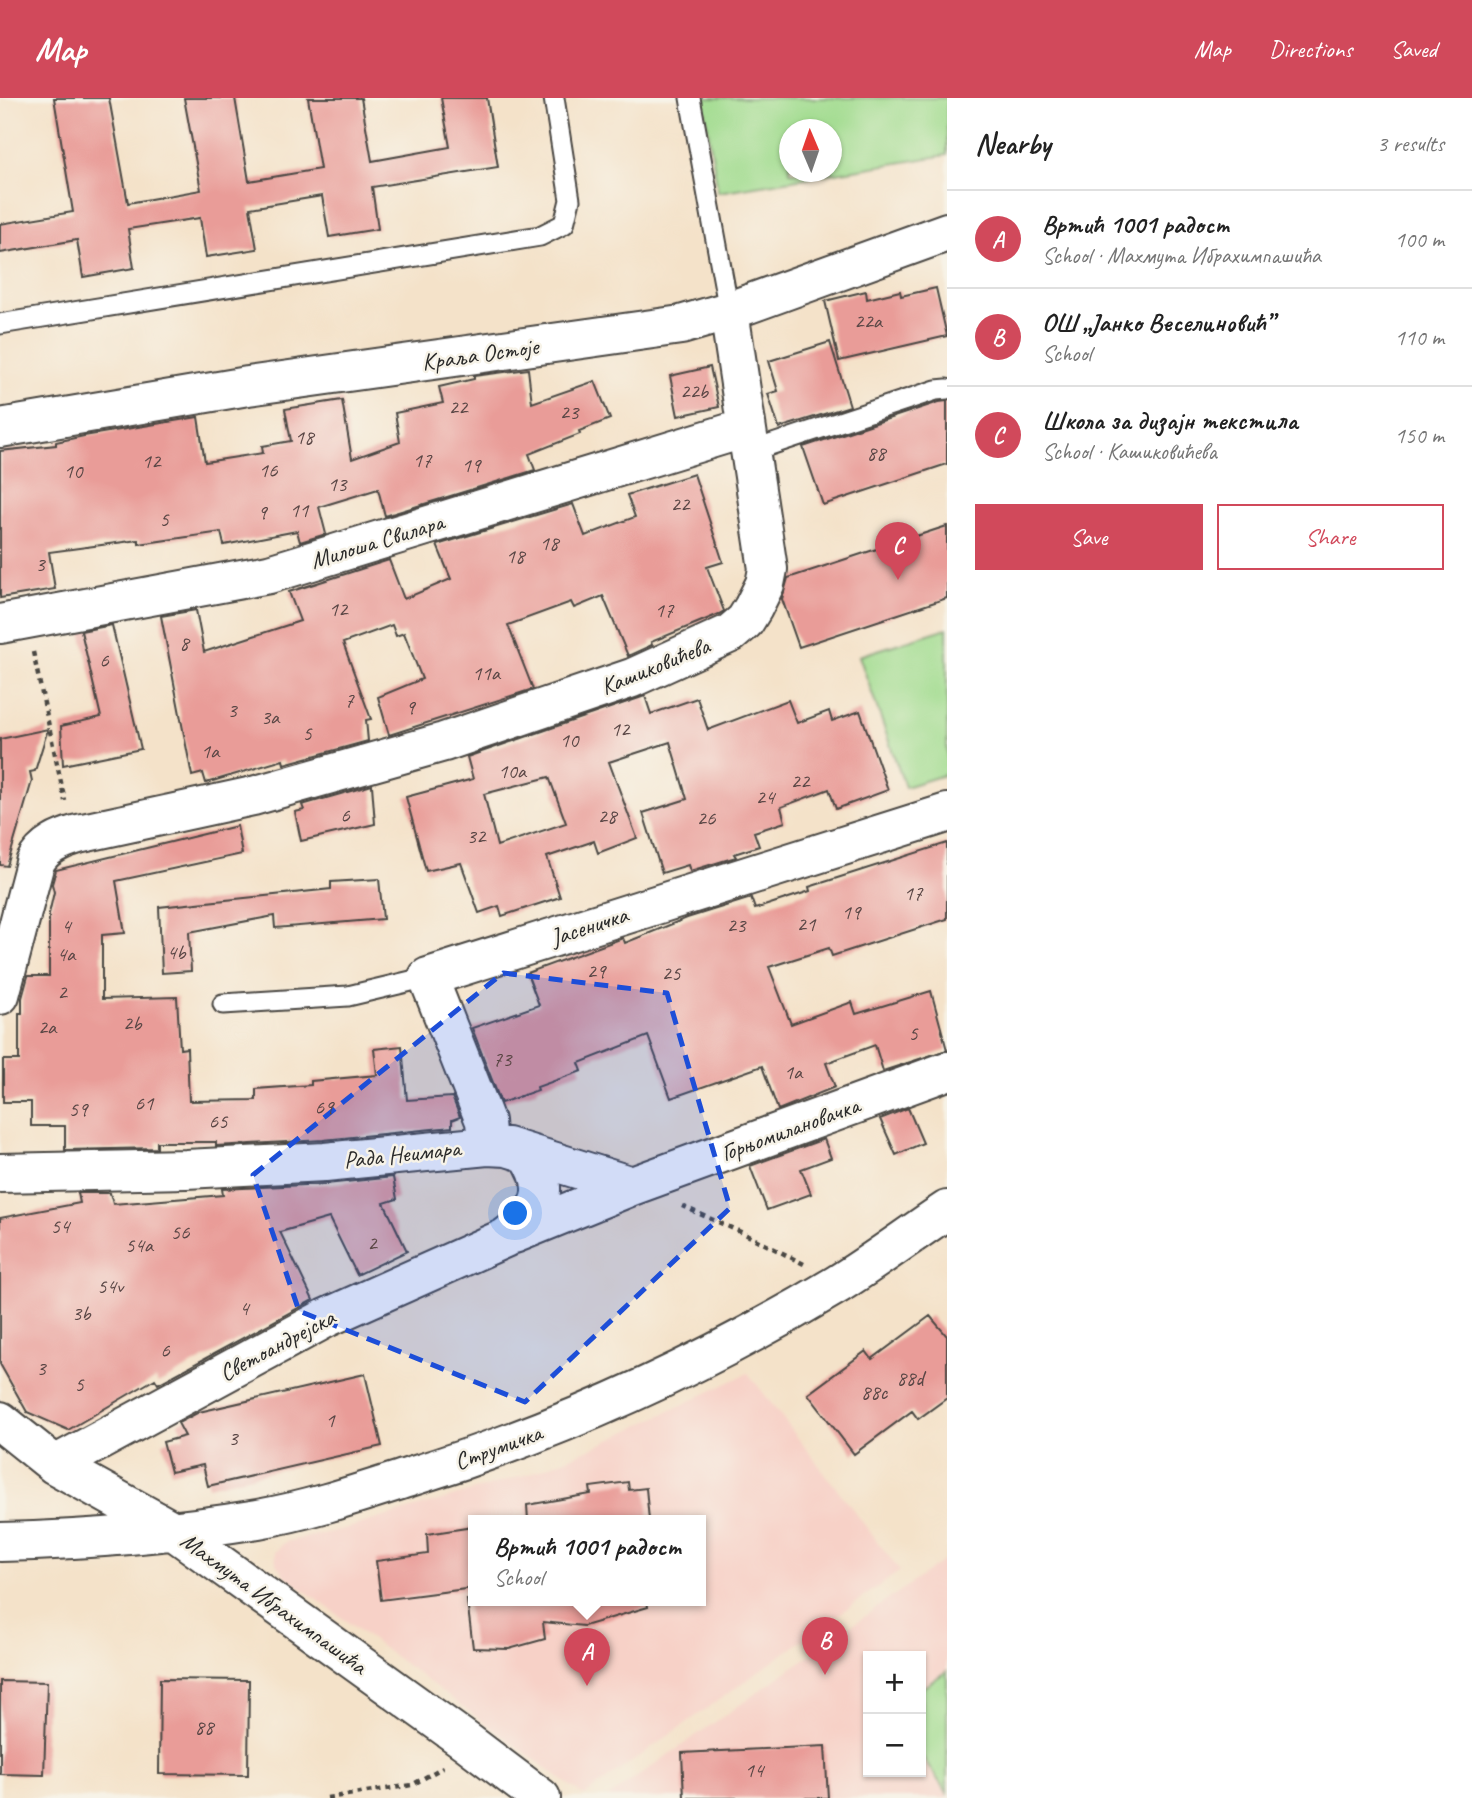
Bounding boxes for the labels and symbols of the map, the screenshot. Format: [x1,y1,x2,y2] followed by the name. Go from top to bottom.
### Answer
[779,119,842,182] north arrow
[854,308,884,334] house number: 22a
[420,331,542,377] street label: Краља Остоје
[680,378,710,404] house number: 22b
[449,394,469,420] house number: 22
[560,399,580,425] house number: 23
[295,424,316,450] house number: 18
[867,440,888,466] house number: 88
[413,447,433,473] house number: 17
[142,448,162,474] house number: 12
[462,452,482,478] house number: 19
[259,457,278,483] house number: 16
[64,458,84,484] house number: 10
[328,471,348,497] house number: 13
[671,491,691,517] house number: 22
[290,497,310,523] house number: 11
[257,499,268,525] house number: 9
[159,506,170,532] house number: 5
[307,506,449,575] street label: Милоша Свилара
[875,522,921,580] pin: C
[540,530,561,556] house number: 18
[506,543,527,569] house number: 18
[35,551,46,577] house number: 3
[329,596,349,622] house number: 12
[655,597,675,623] house number: 17
[179,630,191,656] house number: 8
[596,630,715,701] street label: Кашиковићева
[99,647,109,673] house number: 6
[472,660,502,686] house number: 11a
[344,687,355,713] house number: 7
[405,694,416,720] house number: 9
[227,697,238,723] house number: 3
[261,704,281,730] house number: 3a
[611,716,631,742] house number: 12
[302,720,313,746] house number: 5
[560,727,580,753] house number: 10
[201,738,221,764] house number: 1a
[498,758,528,784] house number: 10a
[791,768,811,794] house number: 22
[756,784,777,810] house number: 24
[340,802,350,828] house number: 6
[598,803,619,829] house number: 28
[697,805,716,831] house number: 26
[467,823,487,849] house number: 32
[904,880,924,906] house number: 17
[546,899,633,953] street label: Јасеничка
[842,899,862,925] house number: 19
[797,911,817,937] house number: 21
[727,912,747,938] house number: 23
[61,913,73,939] house number: 4
[167,939,187,965] house number: 4b
[57,941,77,967] house number: 4a
[587,958,607,984] house number: 29
[662,960,682,986] house number: 25
[57,979,68,1005] house number: 2
[123,1010,143,1036] house number: 2b
[38,1014,58,1040] house number: 2a
[908,1020,919,1046] house number: 5
[493,1046,513,1072] house number: 73
[784,1059,804,1085] house number: 1a
[717,1089,865,1168] street label: Горњомилановачка
[135,1090,155,1116] house number: 61
[315,1094,335,1120] house number: 69
[69,1096,89,1122] house number: 59
[209,1108,229,1134] house number: 65
[342,1133,464,1175] street label: Рада Неимара
[498,1196,532,1230] your location
[51,1213,72,1239] house number: 54
[171,1219,190,1245] house number: 56
[367,1230,378,1256] house number: 2
[125,1232,155,1258] house number: 54a
[97,1273,125,1299] house number: 54v
[239,1295,251,1321] house number: 4
[72,1300,92,1326] house number: 3b
[214,1301,341,1388] street label: Светоандрејска
[160,1337,170,1363] house number: 6
[36,1355,47,1381] house number: 3
[896,1365,927,1391] house number: 88d
[74,1371,85,1397] house number: 5
[861,1379,889,1405] house number: 88c
[325,1407,336,1433] house number: 1
[450,1417,548,1477] street label: Струмичка
[228,1425,239,1451] house number: 3
[175,1525,374,1682] street label: Махмута Ибрахимпашића
[802,1617,848,1675] pin: B
[564,1628,610,1686] pin: A
[195,1714,216,1740] house number: 88
[745,1757,766,1783] house number: 14

